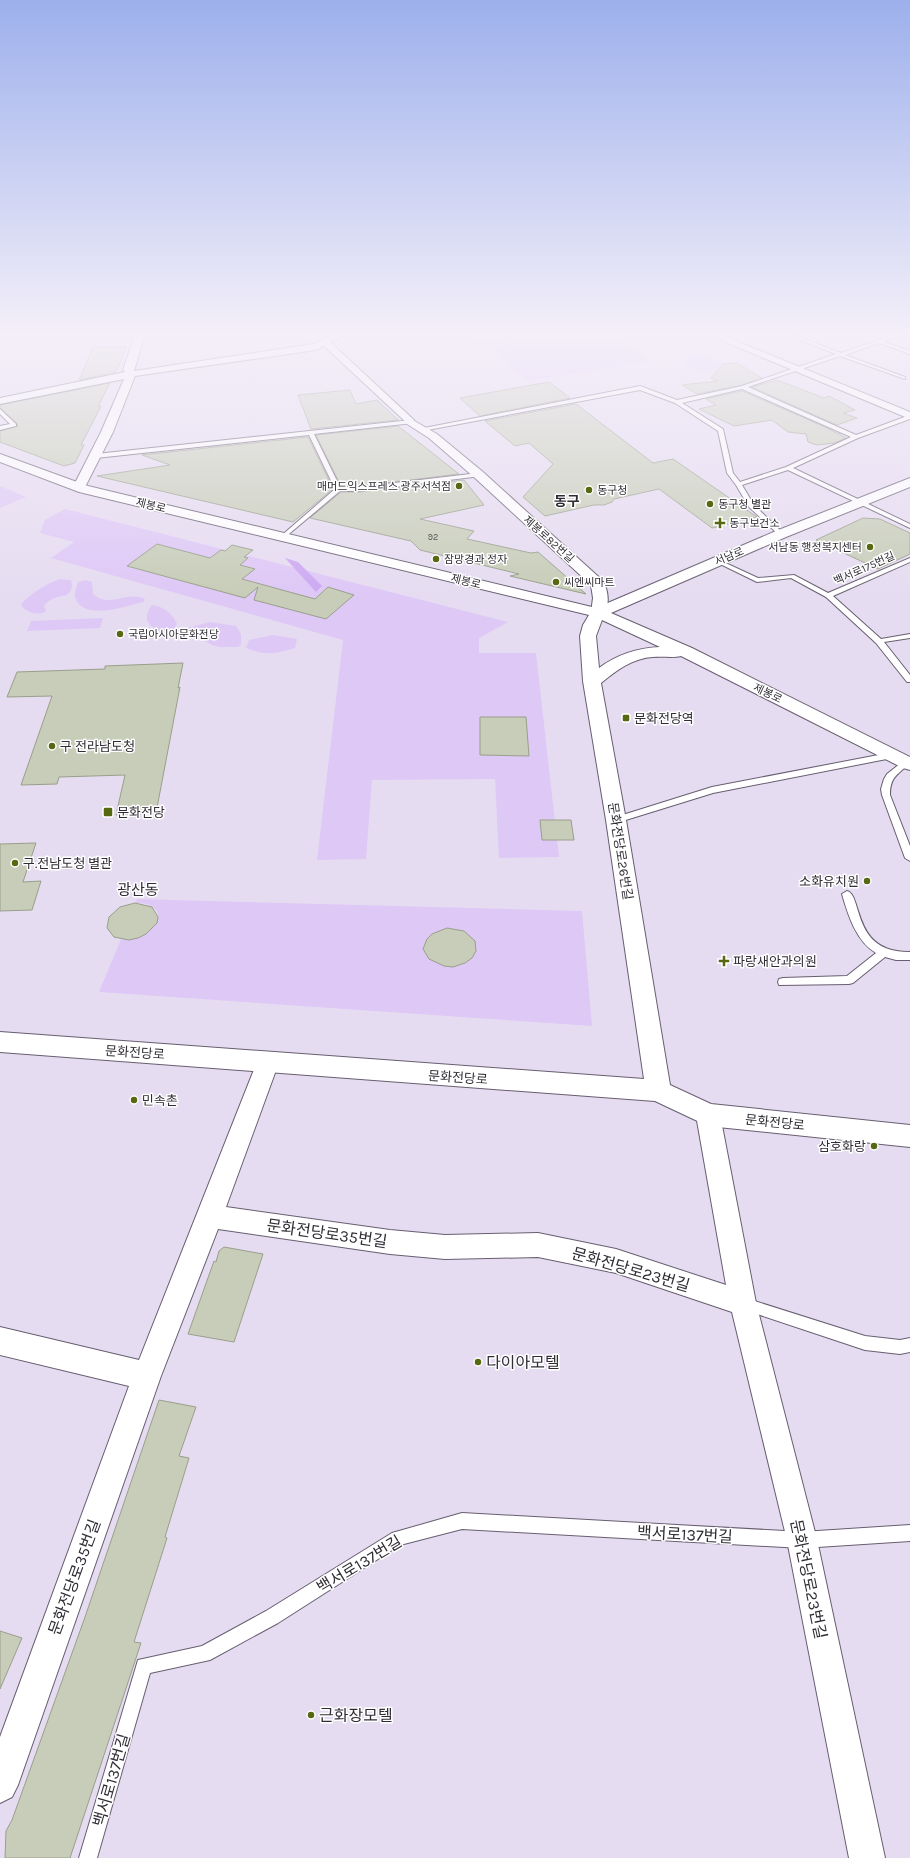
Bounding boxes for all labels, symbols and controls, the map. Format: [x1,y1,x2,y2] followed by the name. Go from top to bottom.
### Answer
[317,480,451,493] place label: 매머드익스프레스 광주서석점
[454,481,464,491] marker: 매머드익스프레스 광주서석점
[597,484,627,497] place label: 동구청
[584,485,594,495] marker: 동구청
[554,493,580,510] district label: 동구
[135,496,167,515] street label: 제봉로
[718,498,771,511] place label: 동구청 별관
[705,499,715,509] marker: 동구청 별관
[521,513,577,566] street label: 제봉로82번길
[714,517,726,529] marker: 동구보건소
[729,517,780,530] place label: 동구보건소
[428,532,438,542] house number: 92
[768,541,862,554] place label: 서남동 행정복지센터
[865,542,875,552] marker: 서남동 행정복지센터
[713,545,746,568] street label: 서남로
[832,549,897,588] street label: 백서로175번길
[444,553,507,566] place label: 잠망경과 정자
[431,554,441,564] marker: 잠망경과 정자
[450,572,482,591] street label: 제봉로
[564,576,615,589] place label: 씨엔씨마트
[551,577,561,587] marker: 씨엔씨마트
[128,628,219,641] place label: 국립아시아문화전당
[115,629,125,639] marker: 국립아시아문화전당
[751,681,784,706] street label: 제봉로
[634,711,694,726] place label: 문화전당역
[621,713,631,723] marker: 문화전당역
[60,739,135,754] place label: 구 전라남도청
[47,741,57,751] marker: 구 전라남도청
[605,801,636,901] street label: 문화전당로26번길
[117,805,165,820] place label: 문화전당
[102,806,114,818] marker: 문화전당
[23,856,112,871] place label: 구.전남도청 별관
[10,858,20,868] marker: 구.전남도청 별관
[799,874,859,889] place label: 소화유치원
[862,876,872,886] marker: 소화유치원
[117,881,159,899] district label: 광산동
[733,954,817,969] place label: 파랑새안과의원
[718,955,730,967] marker: 파랑새안과의원
[105,1043,165,1062] street label: 문화전당로
[428,1068,488,1087] street label: 문화전당로
[142,1093,178,1108] place label: 민속촌
[129,1095,139,1105] marker: 민속촌
[744,1112,806,1133] street label: 문화전당로
[818,1139,866,1154] place label: 삼호화랑
[869,1141,879,1151] marker: 삼호화랑
[265,1216,388,1251] street label: 문화전당로35번길
[570,1244,692,1295] street label: 문화전당로23번길
[486,1353,560,1372] place label: 다이아모텔
[473,1357,483,1367] marker: 다이아모텔
[45,1517,104,1638] street label: 문화전당로35번길
[787,1518,830,1641] street label: 문화전당로23번길
[637,1523,733,1546] street label: 백서로137번길
[313,1532,405,1597] street label: 백서로137번길
[319,1706,393,1725] place label: 근화장모텔
[306,1710,316,1720] marker: 근화장모텔
[89,1731,134,1829] street label: 백서로137번길

